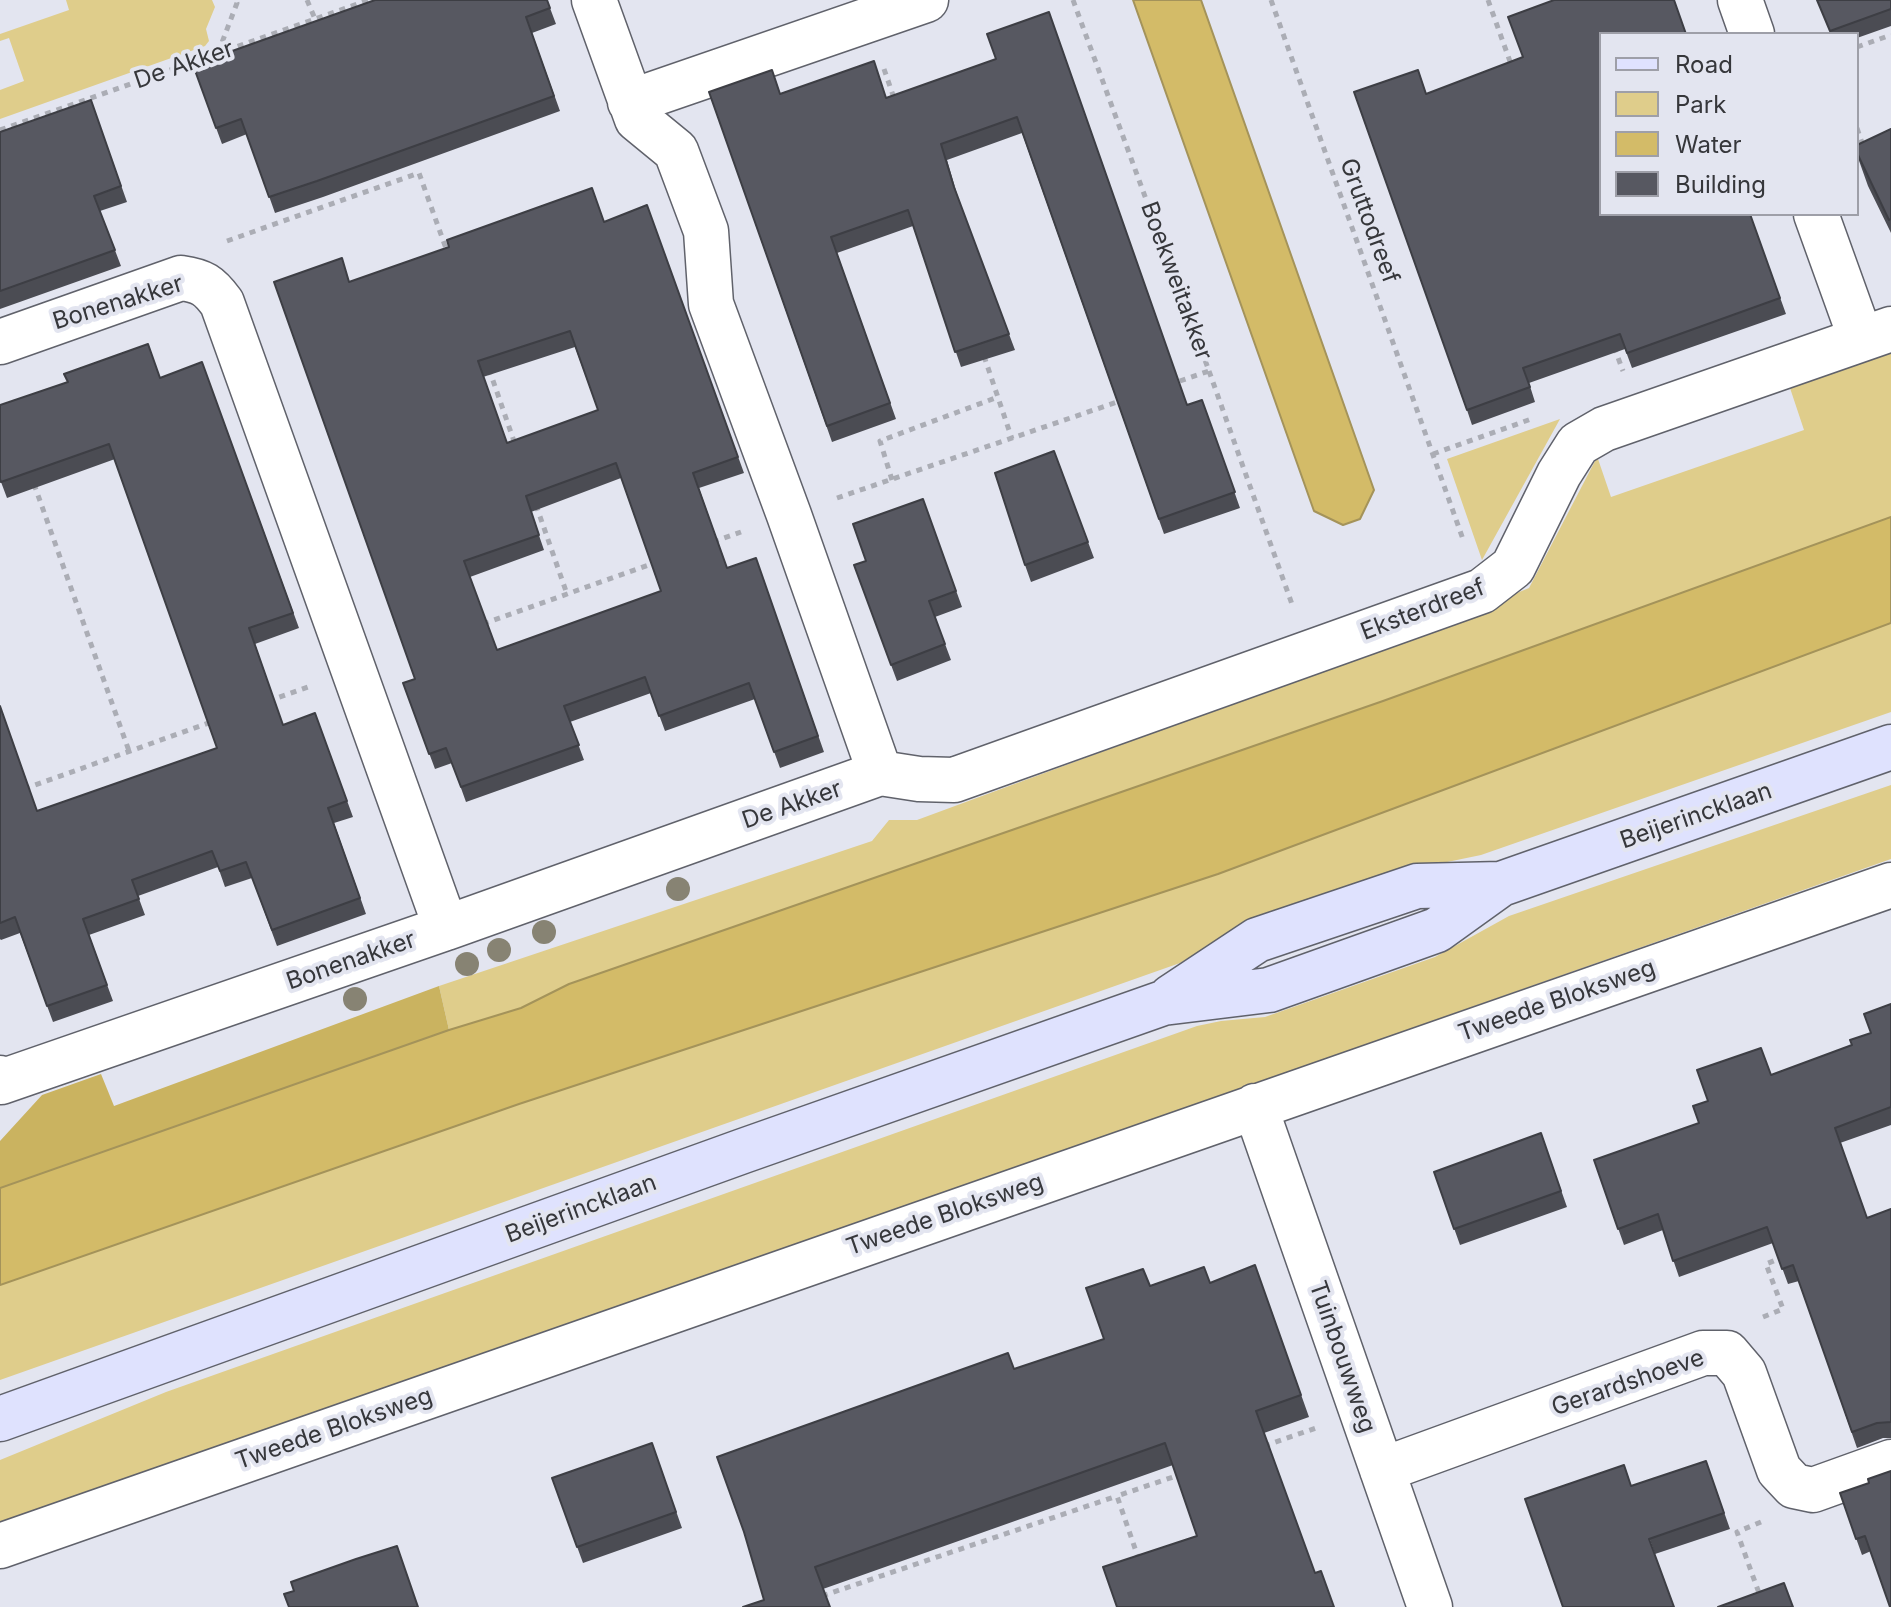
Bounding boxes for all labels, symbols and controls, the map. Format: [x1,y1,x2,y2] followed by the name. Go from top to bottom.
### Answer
[1599,32,1859,216] legend
[130,35,238,95] street label: De Akker
[1675,50,1733,79] text: Road
[1675,90,1726,119] text: Park
[1675,130,1742,159] text: Water
[1333,155,1405,287] street label: Gruttodreef
[1675,170,1766,199] text: Building
[1134,198,1218,364] street label: Boekweitakker
[49,270,187,336] street label: Bonenakker
[1357,573,1489,647] street label: Eksterdreef
[738,775,846,835] street label: De Akker
[1616,777,1776,855] street label: Beijerincklaan
[283,925,419,997] street label: Bonenakker
[1455,954,1659,1048] street label: Tweede Bloksweg
[502,1168,660,1250] street label: Beijerincklaan
[843,1168,1047,1262] street label: Tweede Bloksweg
[1303,1277,1381,1437] street label: Tuinbouwweg
[1548,1343,1708,1423] street label: Gerardshoeve
[232,1382,436,1476] street label: Tweede Bloksweg

